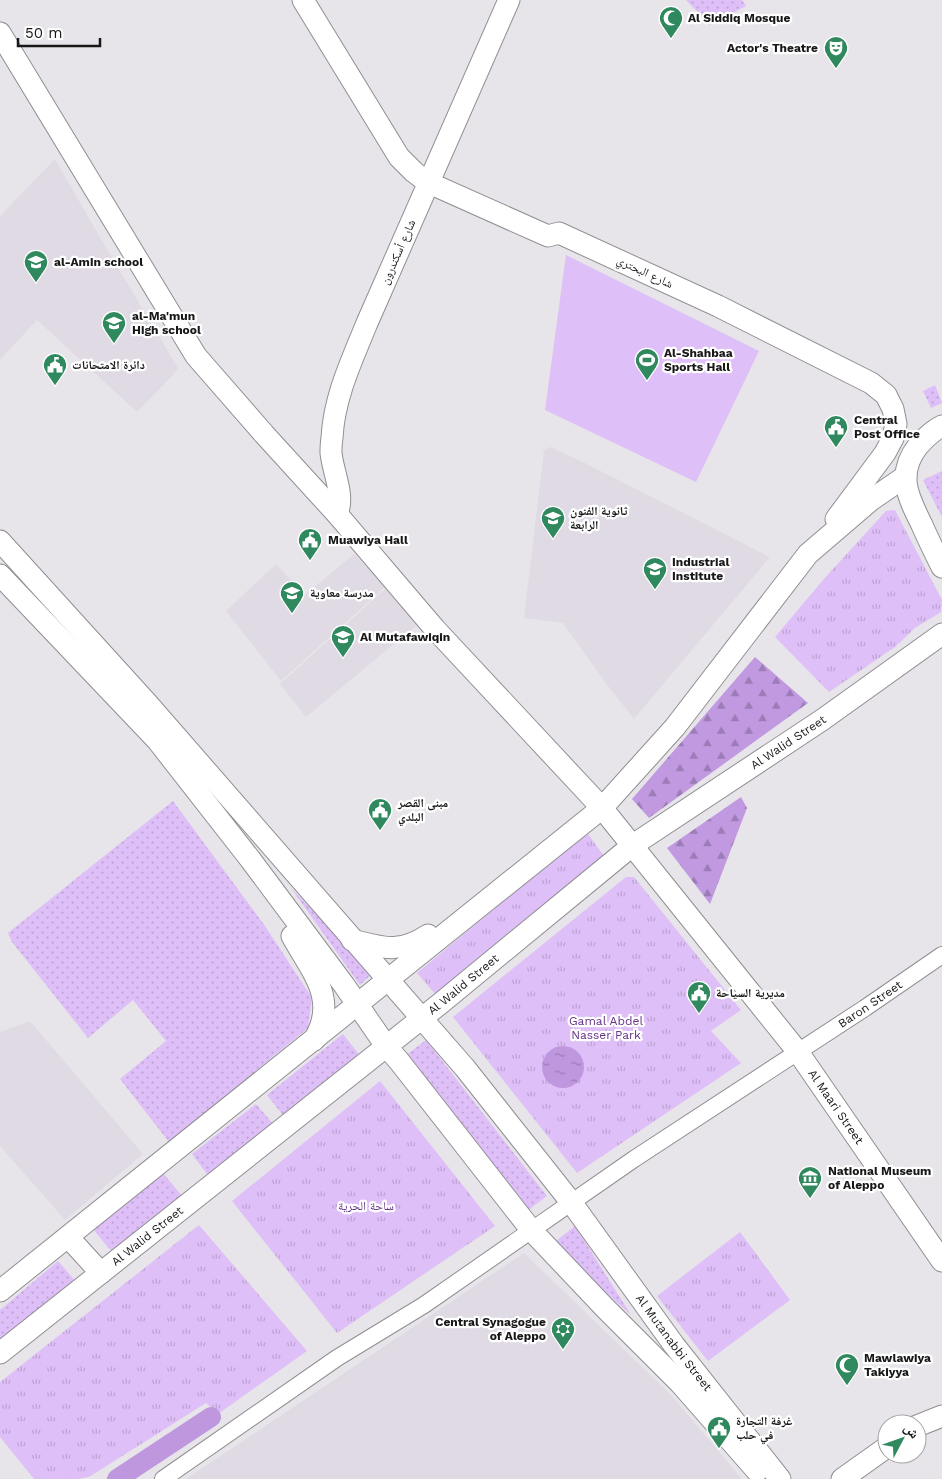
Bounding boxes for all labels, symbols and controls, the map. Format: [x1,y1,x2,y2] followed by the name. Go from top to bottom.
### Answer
[658,5,684,39] mosque icon: Al Siddiq Mosque
[688,11,790,25] place label: Al Siddiq Mosque
[18,15,100,47] scale bar
[25,24,62,42] text: 50 m
[823,35,849,69] theatre icon: Actor's Theatre
[727,41,818,55] place label: Actor's Theatre
[377,217,420,287] street label: شارع أسكندرون
[23,249,49,283] school or university icon: al-Amin school
[613,253,675,294] street label: شارع البحتري
[54,255,143,269] place label: al-Amin school
[132,309,201,337] place label: al-Ma'mun High school
[101,310,127,344] school or university icon: al-Ma'mun High school
[664,346,733,374] place label: Al-Shahbaa Sports Hall
[634,347,660,381] sports icon: Al-Shahbaa Sports Hall
[42,352,68,386] public building icon: دائرة الامتحانات
[72,358,145,372] place label: دائرة الامتحانات
[854,413,920,441] place label: Central Post Office
[823,414,849,448] public building icon: Central Post Office
[570,504,628,532] place label: ثانوية الفنون الرابعة
[540,505,566,539] school or university icon: ثانوية الفنون الرابعة
[297,527,323,561] public building icon: Muawiya Hall
[328,533,408,547] place label: Muawiya Hall
[672,555,729,583] place label: Industrial Institute
[642,556,668,590] school or university icon: Industrial Institute
[279,580,305,614] school or university icon: مدرسة معاوية
[310,586,374,600] place label: مدرسة معاوية
[330,624,356,658] school or university icon: Al Mutafawiqin
[360,630,450,644] place label: Al Mutafawiqin
[748,712,829,772] street label: Al Walid Street
[397,796,449,827] place label: مبنى القصر البلدي
[367,797,393,831] public building icon: مبنى القصر البلدي
[425,951,502,1018] street label: Al Walid Street
[835,978,905,1031] street label: Baron Street
[686,980,712,1014] public building icon: مديرية السياحة
[716,986,785,1000] place label: مديرية السياحة
[569,1014,643,1042] park label: Gamal Abdel Nasser Park
[805,1067,866,1147] street label: Al Maari Street
[828,1164,931,1192] place label: National Museum of Aleppo
[797,1165,823,1199] museum icon: National Museum of Aleppo
[338,1199,394,1213] park label: ساحة الحرية
[109,1203,186,1269] street label: Al Walid Street
[633,1292,715,1394] street label: Al Mutanabbi Street
[435,1315,546,1343] place label: Central Synagogue of Aleppo
[550,1316,576,1350] synagogue icon: Central Synagogue of Aleppo
[864,1351,931,1379] place label: Mawlawiya Takiyya
[834,1352,860,1386] mosque icon: Mawlawiya Takiyya
[736,1414,792,1445] place label: غرفة التجارة في حلب
[877,1414,927,1464] north arrow
[706,1415,732,1449] public building icon: غرفة التجارة في حلب
[900,1420,923,1442] text: ش

